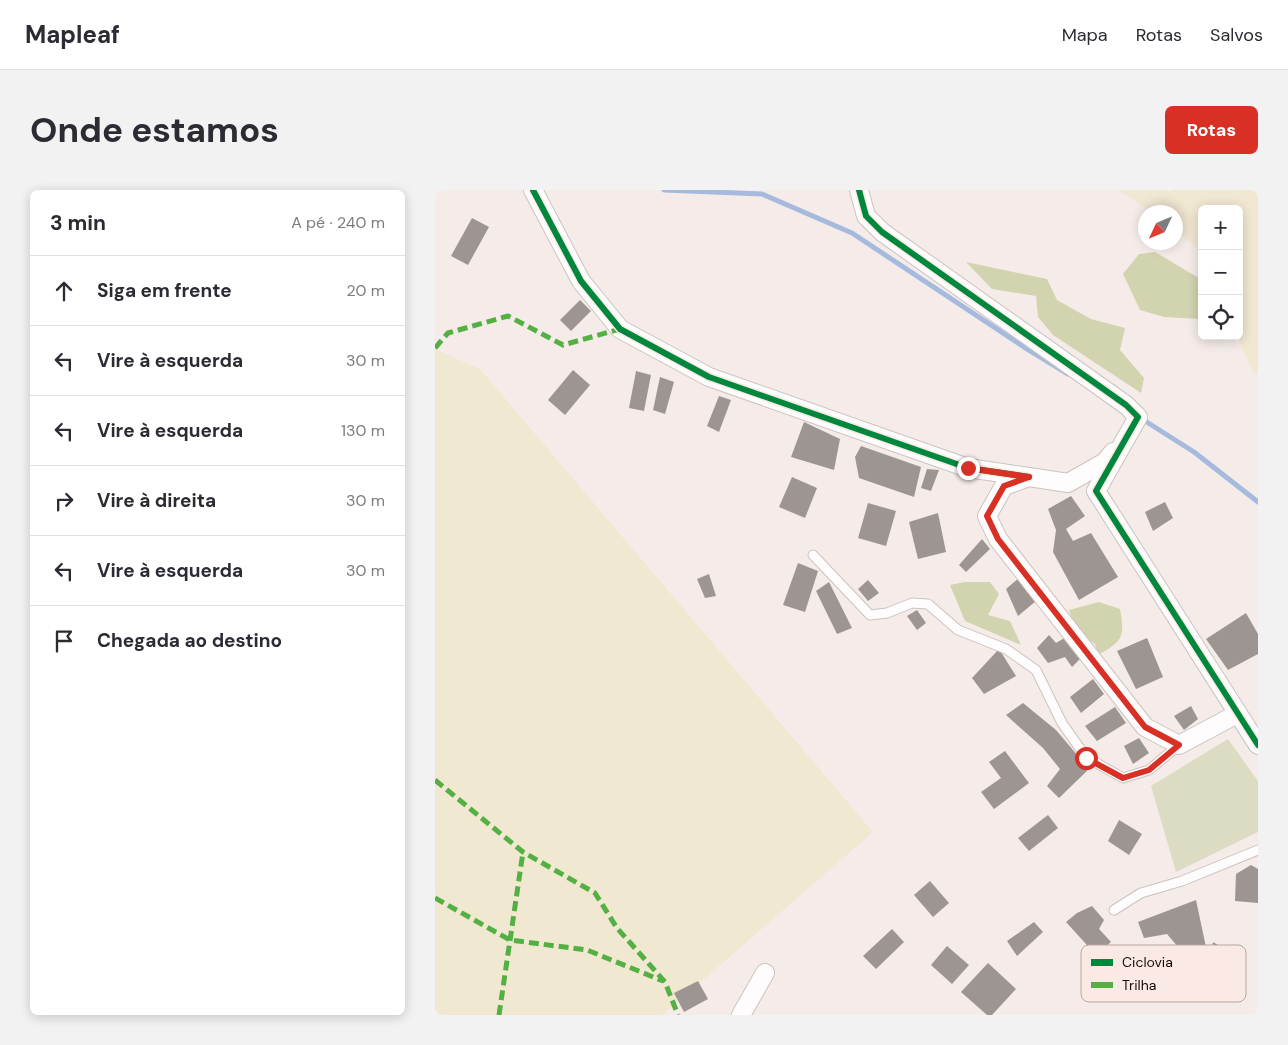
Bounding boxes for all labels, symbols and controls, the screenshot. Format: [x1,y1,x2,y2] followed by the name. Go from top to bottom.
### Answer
[25,19,120,50] text: Mapleaf
[1062,23,1108,47] text: Mapa
[1136,23,1182,47] text: Rotas
[1210,23,1263,47] text: Salvos
[1165,106,1258,154] button: Rotas
[30,107,279,153] text: Onde estamos
[1138,205,1183,250] north arrow
[1198,205,1243,340] map controls
[1198,205,1243,250] button: +
[50,209,106,237] text: 3 min
[291,212,385,233] text: A pé · 240 m
[1198,250,1243,295] button: −
[50,277,78,305] icon: ahead
[97,278,232,303] text: Siga em frente
[346,280,385,301] text: 20 m
[1198,295,1243,340] button: locate
[50,347,78,375] icon: left
[97,348,243,373] text: Vire à esquerda
[346,350,385,371] text: 30 m
[50,417,78,445] icon: left
[97,418,243,443] text: Vire à esquerda
[341,420,385,441] text: 130 m
[957,457,980,480] route end
[50,487,78,515] icon: right
[97,488,216,513] text: Vire à direita
[346,490,385,511] text: 30 m
[50,557,78,585] icon: left
[97,558,243,583] text: Vire à esquerda
[346,560,385,581] text: 30 m
[50,627,78,655] icon: arrive
[97,628,282,653] text: Chegada ao destino
[1075,747,1098,770] route start
[1081,945,1246,1002] legend
[1122,953,1173,971] text: Ciclovia
[1122,976,1156,994] text: Trilha

